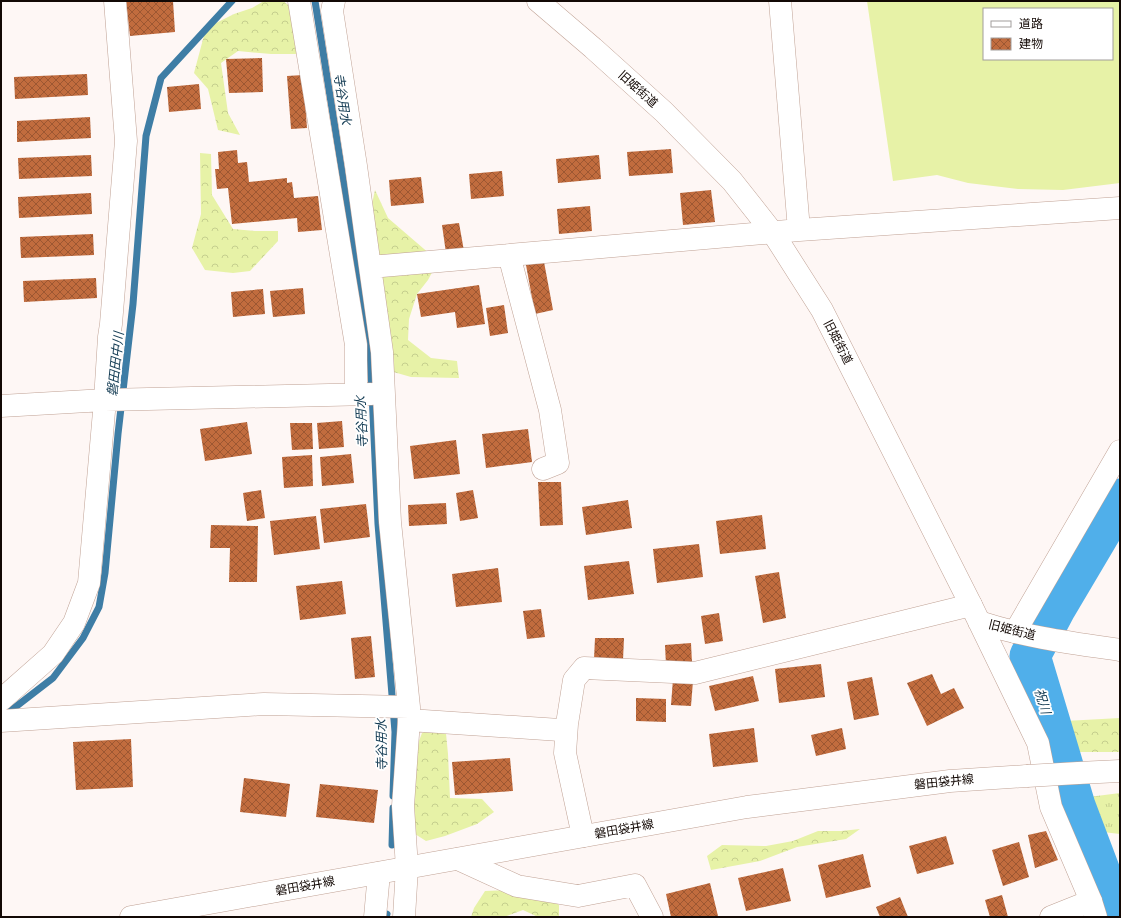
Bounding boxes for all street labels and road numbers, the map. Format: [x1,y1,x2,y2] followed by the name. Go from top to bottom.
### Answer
[615,68,661,110] street label: 旧姫街道
[821,317,855,367] street label: 旧姫街道
[987,617,1037,643] street label: 旧姫街道
[913,772,975,792] street label: 磐田袋井線
[593,817,655,841] street label: 磐田袋井線
[274,874,336,898] street label: 磐田袋井線

